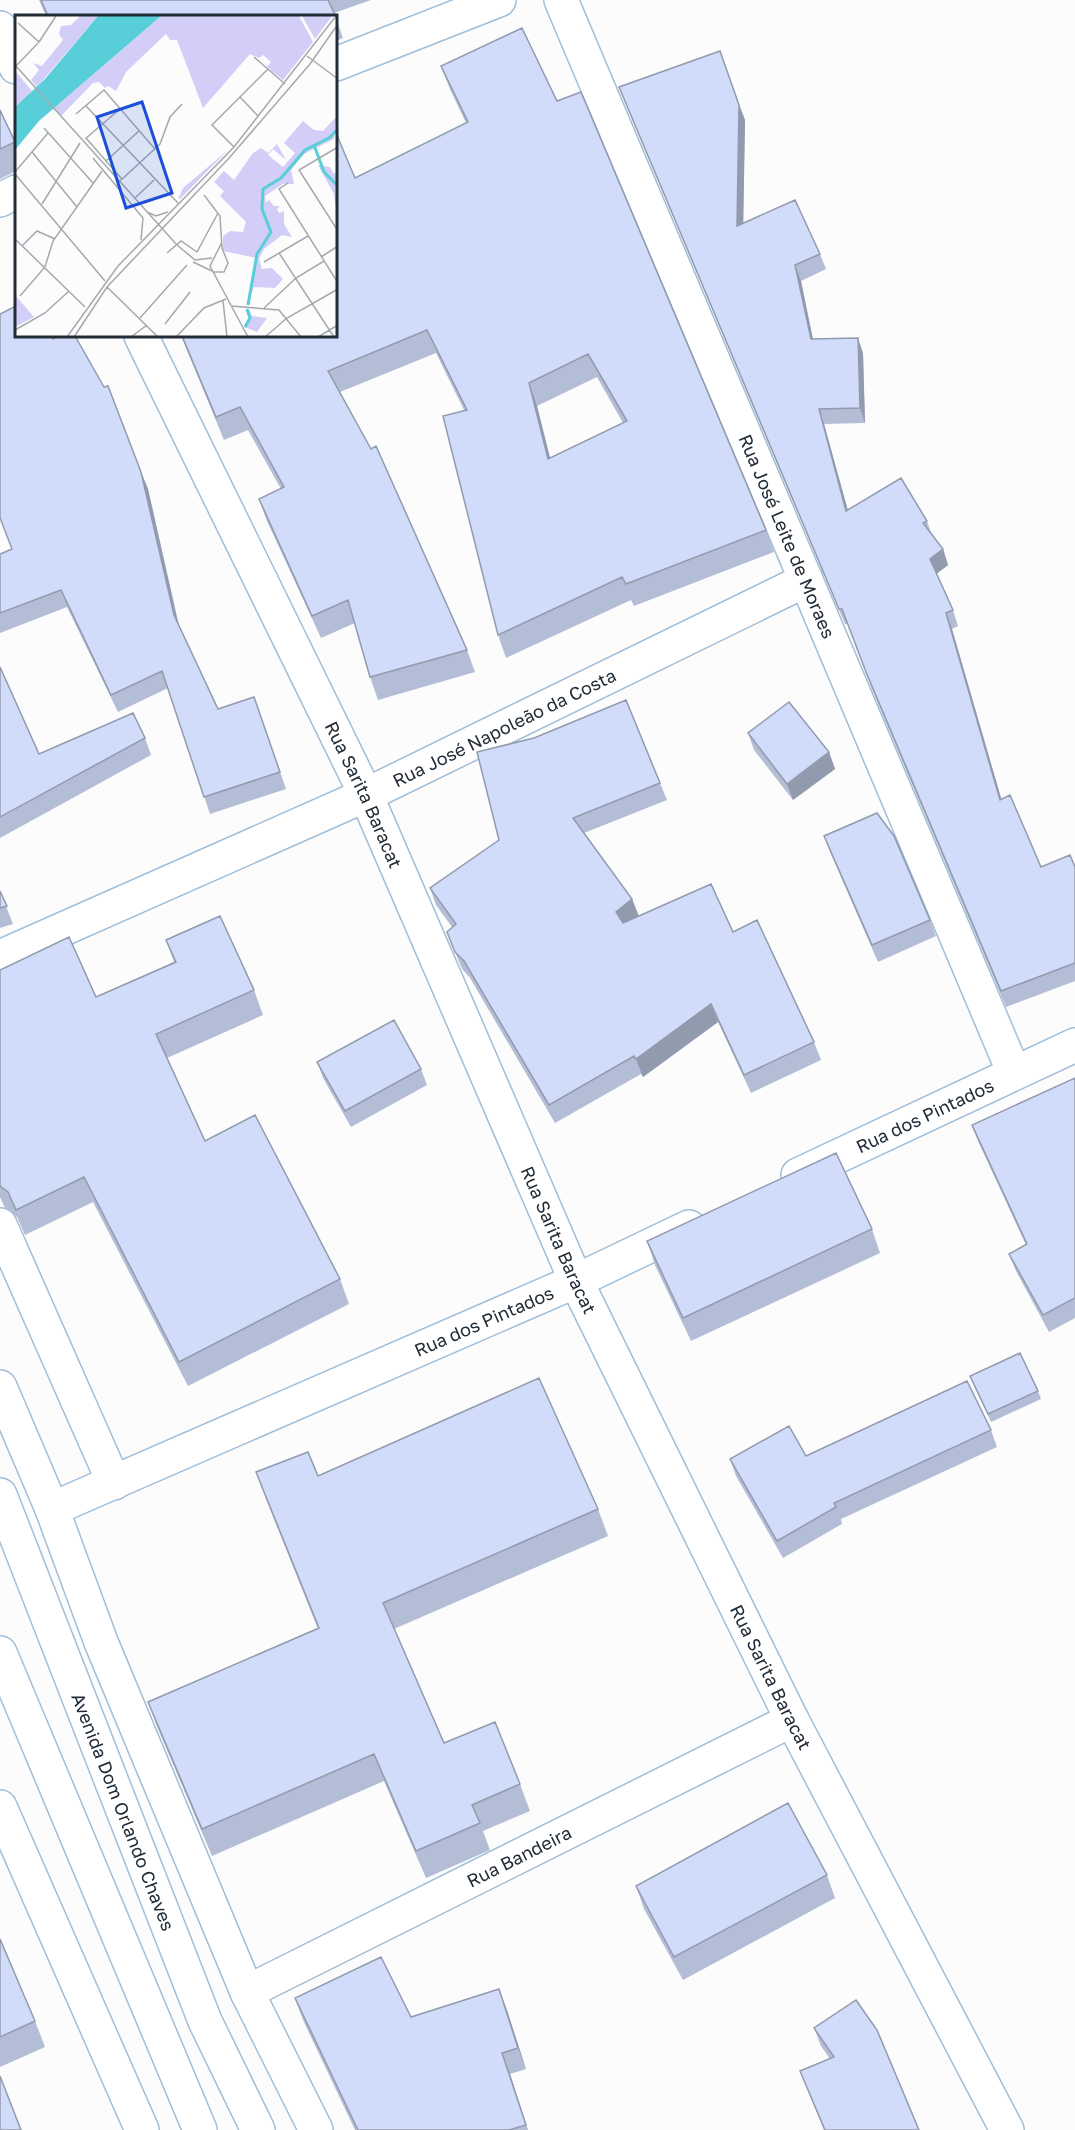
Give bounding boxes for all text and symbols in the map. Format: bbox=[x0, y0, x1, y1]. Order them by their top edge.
inset map bbox=[15, 15, 338, 338]
street label: Rua José Leite de Moraes bbox=[735, 431, 840, 642]
street label: Rua José Napoleão da Costa bbox=[389, 664, 619, 791]
street label: Rua Sarita Baracat bbox=[321, 718, 407, 871]
street label: Rua dos Pintados bbox=[852, 1074, 997, 1157]
street label: Rua Sarita Baracat bbox=[517, 1163, 601, 1317]
street label: Rua dos Pintados bbox=[411, 1281, 557, 1361]
street label: Rua Sarita Baracat bbox=[726, 1601, 816, 1753]
street label: Avenida Dom Orlando Chaves bbox=[67, 1690, 180, 1934]
street label: Rua Bandeira bbox=[463, 1821, 575, 1892]

